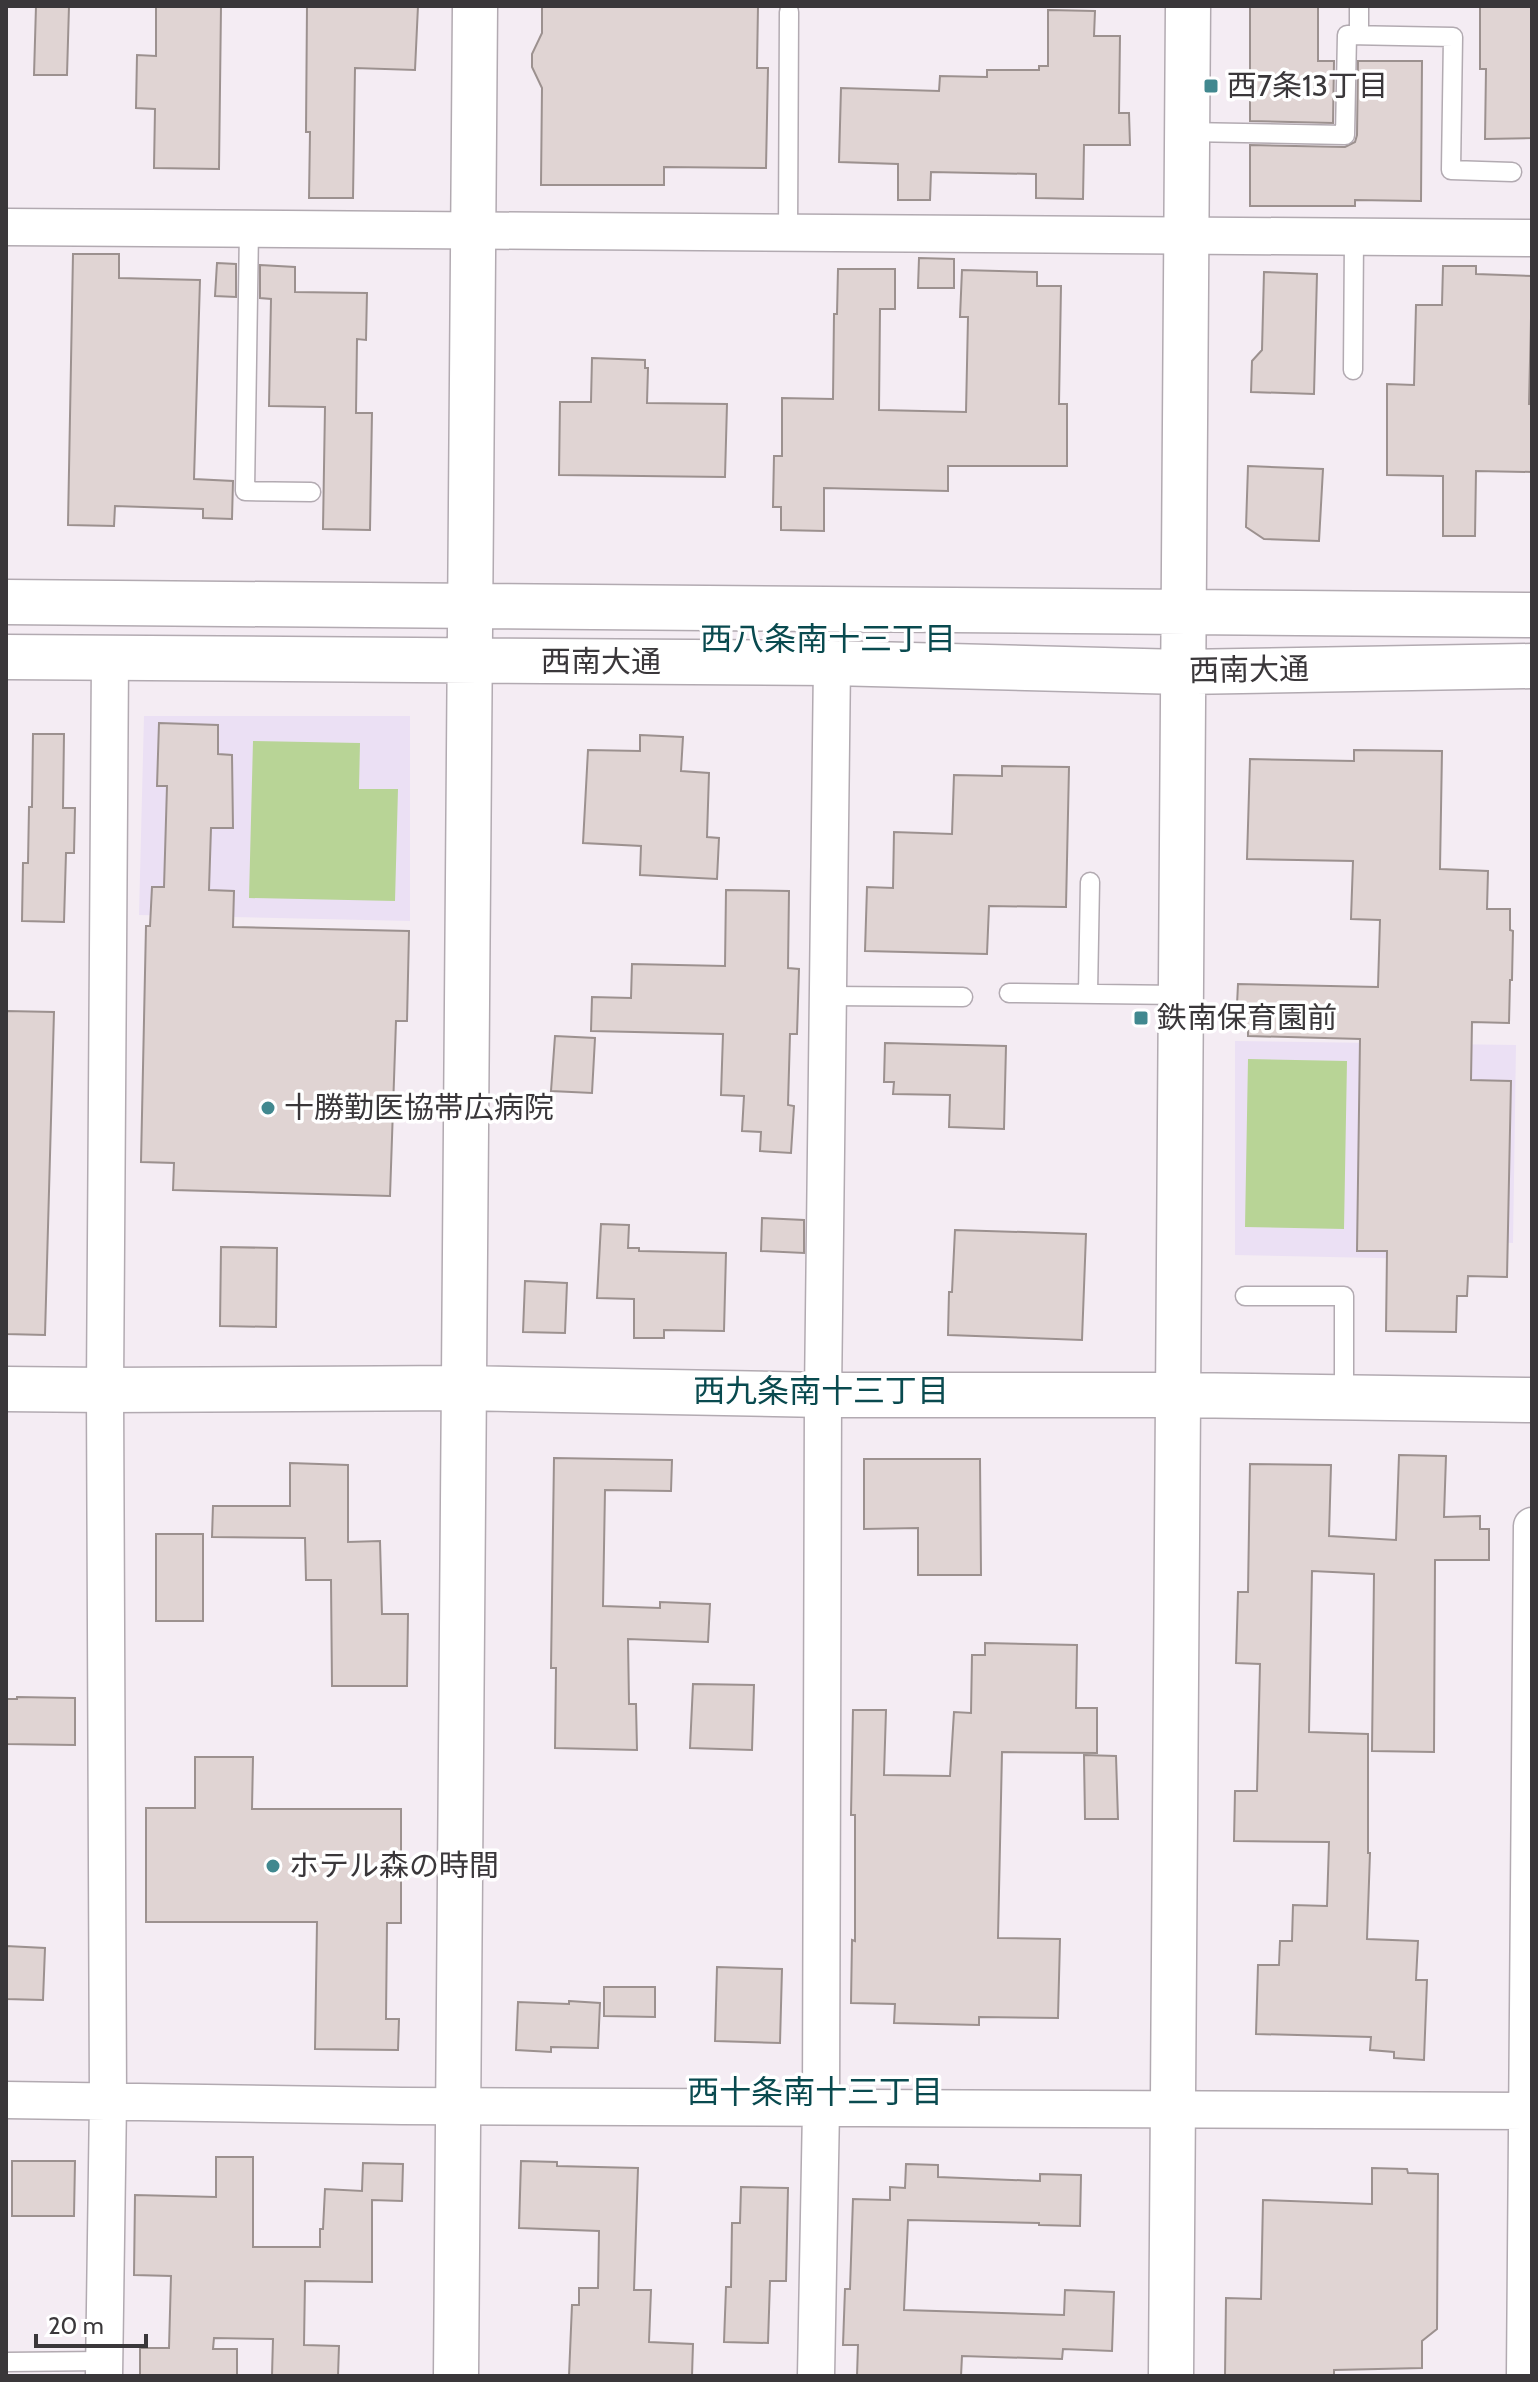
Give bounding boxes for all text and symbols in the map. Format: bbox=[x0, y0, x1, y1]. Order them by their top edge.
place label: 西7条13丁目 bbox=[1227, 67, 1388, 104]
marker: 西7条13丁目 bbox=[1202, 77, 1220, 95]
district label: 西八条南十三丁目 bbox=[700, 619, 956, 658]
street label: 西南大通 bbox=[541, 643, 661, 680]
street label: 西南大通 bbox=[1189, 650, 1309, 689]
place label: 鉄南保育園前 bbox=[1157, 999, 1337, 1036]
marker: 鉄南保育園前 bbox=[1132, 1009, 1150, 1027]
place label: 十勝勤医協帯広病院 bbox=[284, 1089, 554, 1126]
marker: 十勝勤医協帯広病院 bbox=[259, 1099, 277, 1117]
district label: 西九条南十三丁目 bbox=[693, 1371, 949, 1410]
place label: ホテル森の時間 bbox=[289, 1847, 499, 1884]
marker: ホテル森の時間 bbox=[264, 1857, 282, 1875]
district label: 西十条南十三丁目 bbox=[687, 2072, 943, 2111]
scale bar bbox=[36, 2298, 146, 2348]
text: 20 m bbox=[48, 2311, 104, 2340]

